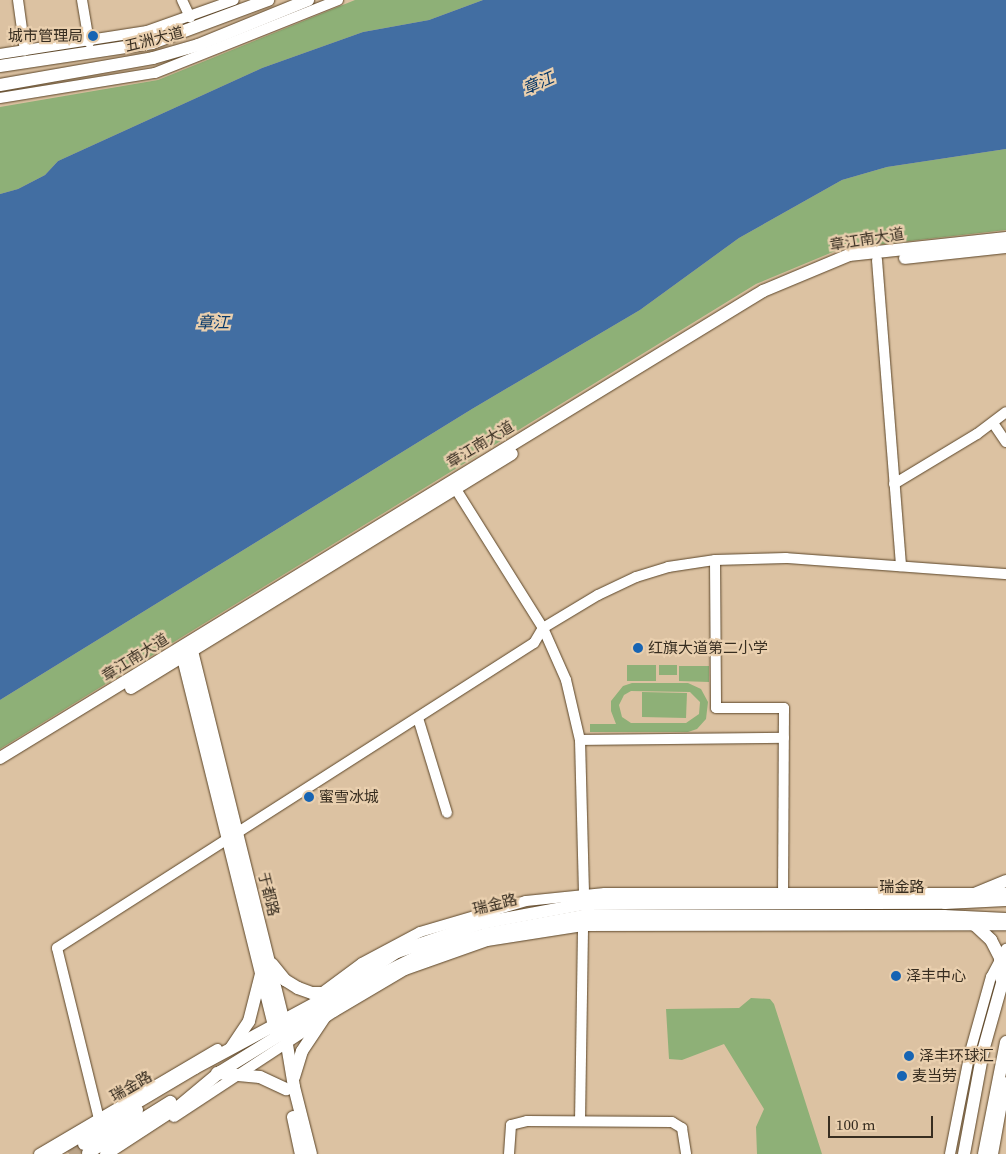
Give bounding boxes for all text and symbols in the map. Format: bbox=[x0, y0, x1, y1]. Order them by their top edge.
street label: 五洲大道 bbox=[123, 23, 185, 55]
place label: 城市管理局 bbox=[8, 27, 83, 45]
marker: 城市管理局 bbox=[87, 30, 99, 42]
water label: 章江 bbox=[519, 68, 557, 98]
street label: 章江南大道 bbox=[829, 224, 905, 254]
water label: 章江 bbox=[197, 312, 229, 332]
street label: 章江南大道 bbox=[443, 417, 517, 471]
street label: 章江南大道 bbox=[98, 629, 172, 685]
place label: 红旗大道第二小学 bbox=[648, 639, 768, 657]
marker: 红旗大道第二小学 bbox=[632, 642, 644, 654]
place label: 蜜雪冰城 bbox=[319, 788, 379, 806]
marker: 蜜雪冰城 bbox=[303, 791, 315, 803]
street label: 于都路 bbox=[255, 870, 283, 918]
street label: 瑞金路 bbox=[880, 878, 924, 896]
street label: 瑞金路 bbox=[471, 890, 519, 918]
place label: 泽丰中心 bbox=[906, 967, 966, 985]
marker: 泽丰中心 bbox=[890, 970, 902, 982]
place label: 泽丰环球汇 bbox=[919, 1047, 994, 1065]
marker: 泽丰环球汇 bbox=[903, 1050, 915, 1062]
street label: 瑞金路 bbox=[107, 1067, 155, 1105]
place label: 麦当劳 bbox=[912, 1067, 957, 1085]
marker: 麦当劳 bbox=[896, 1070, 908, 1082]
scale bar bbox=[831, 1106, 936, 1138]
text: 100 m bbox=[836, 1114, 876, 1135]

